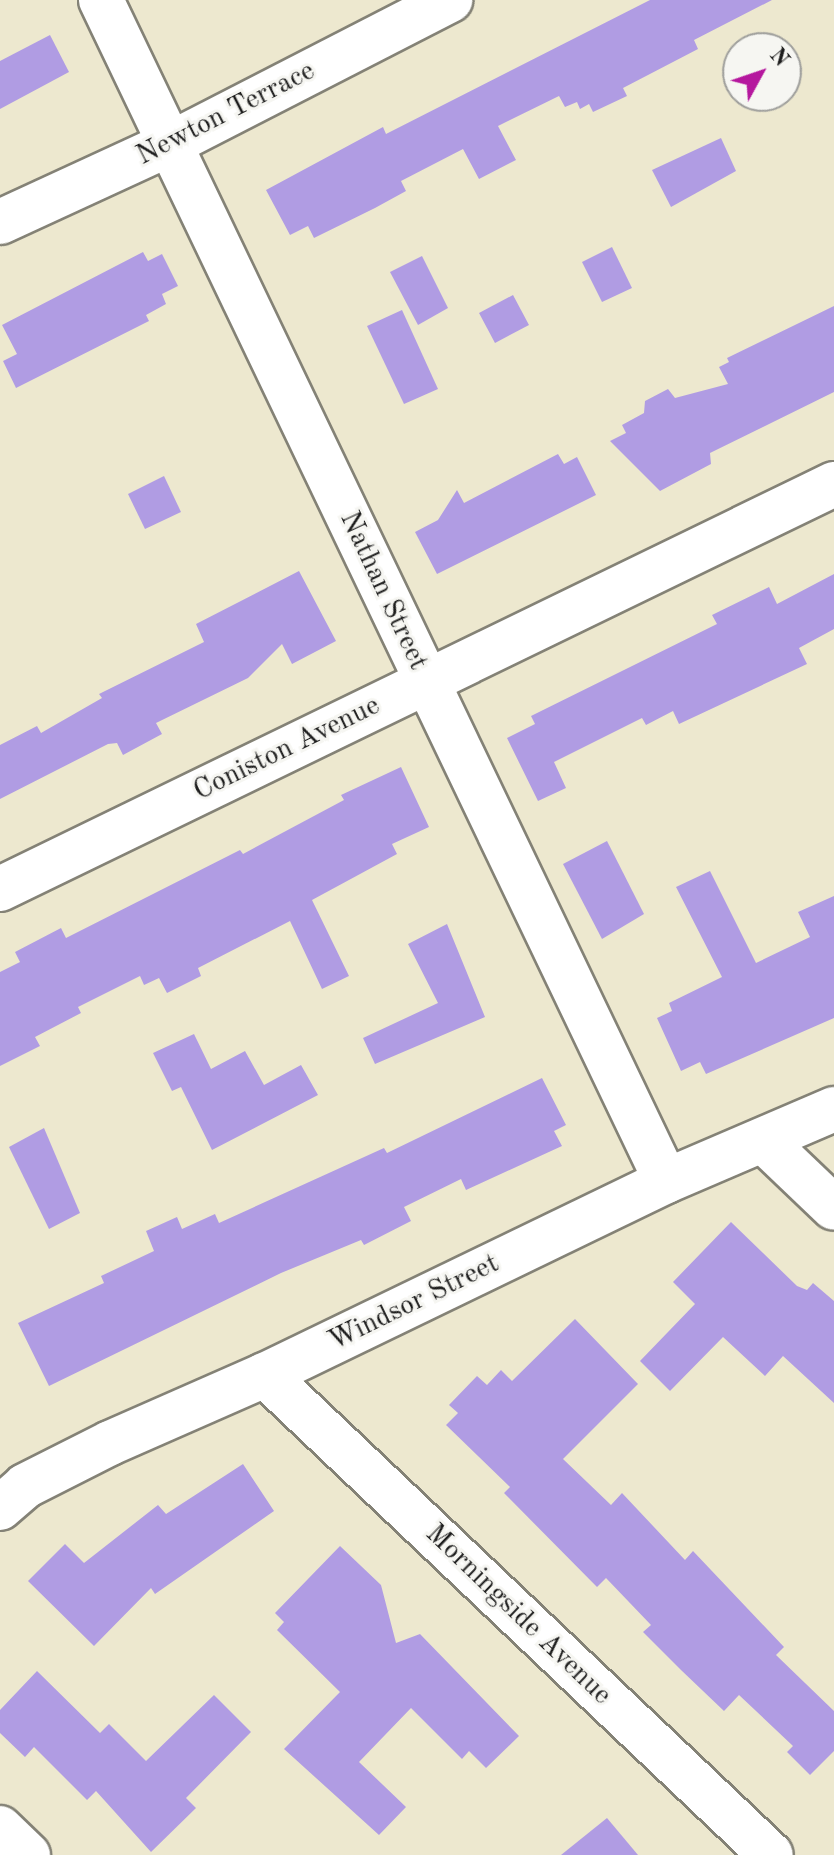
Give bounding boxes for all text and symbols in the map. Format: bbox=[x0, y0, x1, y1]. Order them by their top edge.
north arrow bbox=[722, 32, 802, 112]
text: N bbox=[765, 44, 793, 71]
street label: Newton Terrace bbox=[131, 55, 321, 173]
street label: Nathan Street bbox=[332, 506, 434, 676]
street label: Coniston Avenue bbox=[188, 689, 386, 809]
street label: Windsor Street bbox=[323, 1247, 505, 1359]
street label: Morningside Avenue bbox=[418, 1518, 618, 1712]

